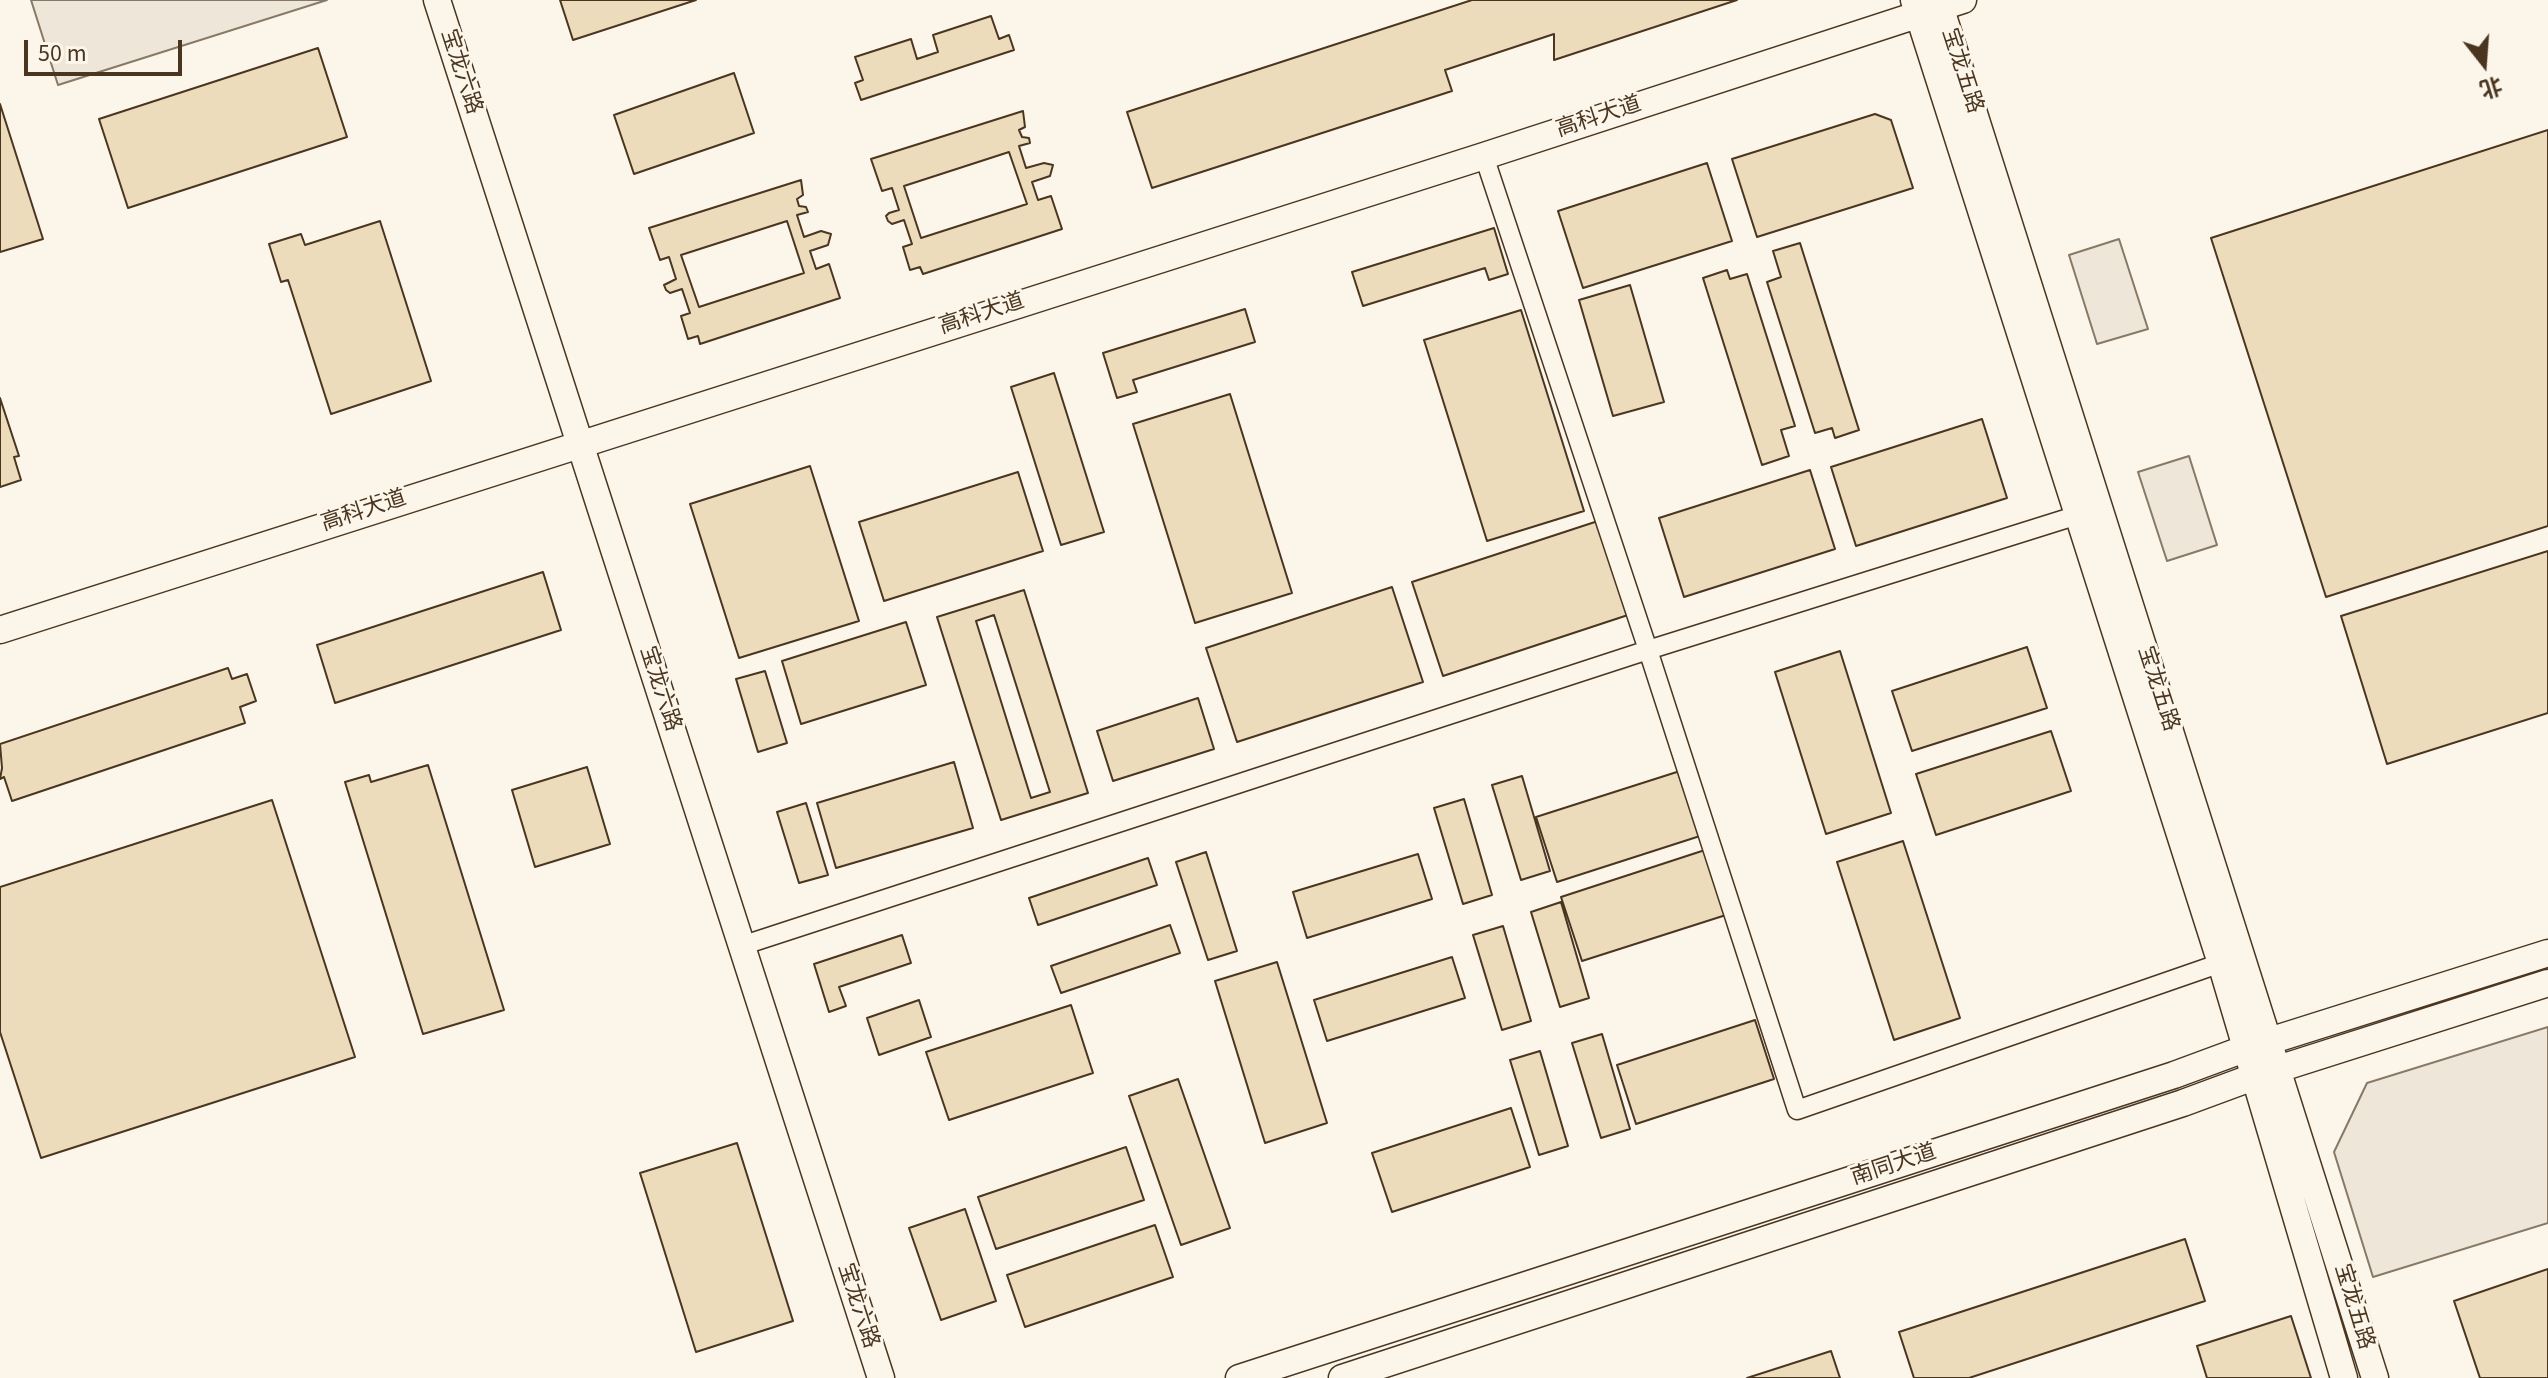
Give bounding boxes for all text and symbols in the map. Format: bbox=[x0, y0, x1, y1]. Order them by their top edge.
scale bar bbox=[28, 24, 186, 74]
north arrow bbox=[2444, 24, 2524, 104]
street label: 宝龙五路 bbox=[1935, 25, 1987, 117]
street label: 宝龙六路 bbox=[434, 26, 486, 118]
text: 50 m bbox=[38, 36, 87, 71]
text: 北 bbox=[2476, 68, 2506, 105]
street label: 高科大道 bbox=[1553, 92, 1645, 144]
street label: 高科大道 bbox=[936, 289, 1028, 341]
street label: 高科大道 bbox=[318, 486, 410, 538]
street label: 宝龙六路 bbox=[633, 643, 685, 735]
street label: 宝龙五路 bbox=[2131, 643, 2183, 735]
street label: 南同大道 bbox=[1848, 1140, 1940, 1192]
street label: 宝龙六路 bbox=[831, 1260, 883, 1352]
street label: 宝龙五路 bbox=[2328, 1261, 2378, 1353]

